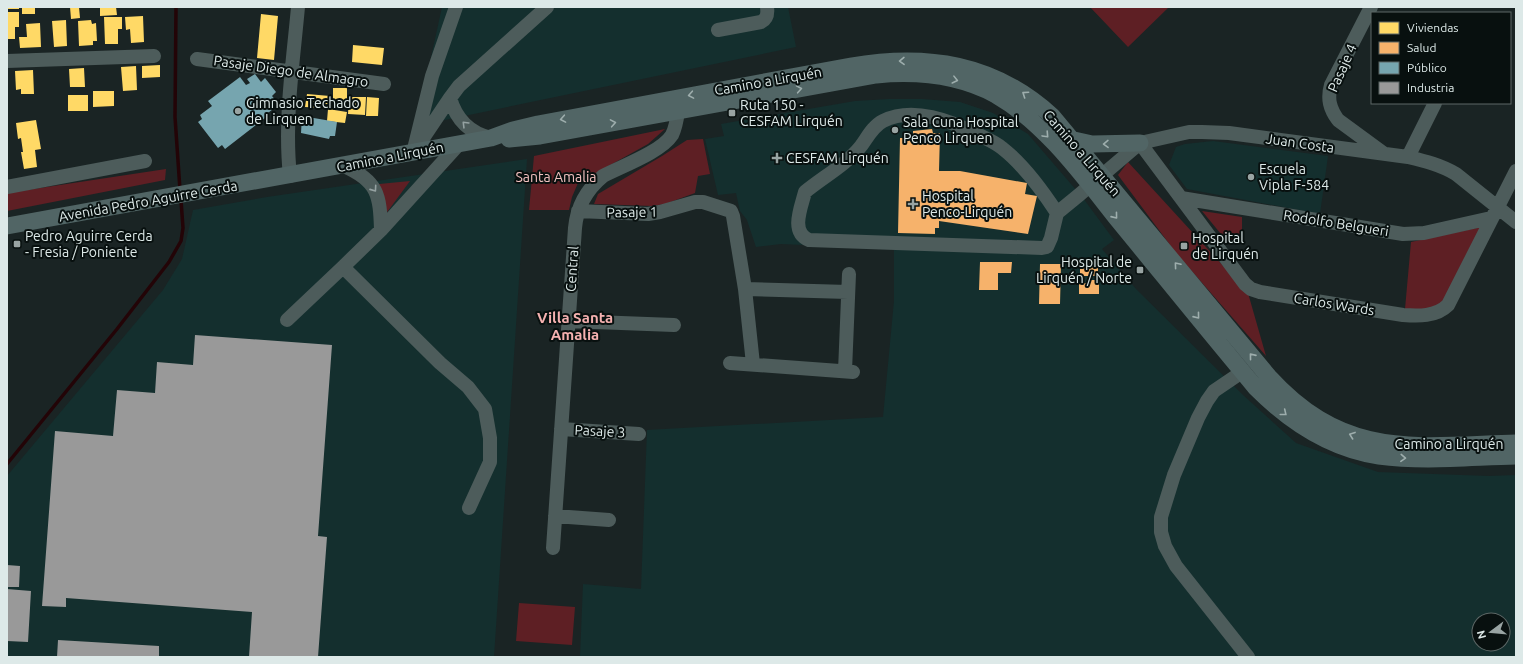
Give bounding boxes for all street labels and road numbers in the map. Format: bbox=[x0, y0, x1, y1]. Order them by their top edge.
street label: Pasaje 4 bbox=[1324, 41, 1360, 95]
street label: Pasaje Diego de Almagro bbox=[213, 52, 369, 90]
street label: Camino a Lirquén bbox=[713, 64, 823, 98]
street label: Camino a Lirquén bbox=[1040, 107, 1124, 199]
street label: Juan Costa bbox=[1265, 130, 1335, 156]
street label: Camino a Lirquén bbox=[335, 139, 445, 175]
street label: Avenida Pedro Aguirre Cerda bbox=[57, 177, 239, 225]
street label: Pasaje 1 bbox=[606, 204, 658, 220]
street label: Rodolfo Belgueri bbox=[1282, 207, 1390, 239]
street label: Central bbox=[562, 245, 582, 292]
street label: Carlos Wards bbox=[1292, 290, 1376, 318]
street label: Pasaje 3 bbox=[574, 422, 626, 440]
street label: Camino a Lirquén bbox=[1395, 436, 1503, 452]

